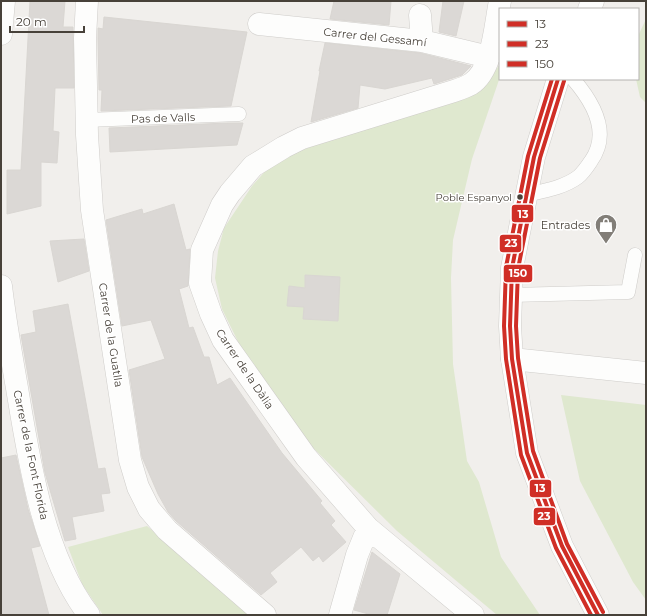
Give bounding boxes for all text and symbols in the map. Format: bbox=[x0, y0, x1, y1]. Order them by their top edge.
scale bar bbox=[10, 8, 84, 34]
legend bbox=[499, 8, 639, 80]
text: 20 m bbox=[16, 14, 47, 29]
text: 13 bbox=[535, 16, 546, 31]
street label: Carrer del Gessamí bbox=[323, 25, 428, 49]
text: 23 bbox=[535, 36, 549, 51]
text: 150 bbox=[535, 56, 554, 71]
street label: Pas de Valls bbox=[131, 110, 196, 126]
place label: Poble Espanyol bbox=[436, 191, 512, 204]
marker: Poble Espanyol bbox=[515, 192, 525, 202]
line badge: 13 bbox=[511, 204, 534, 223]
text: 13 bbox=[518, 207, 529, 221]
shop icon: Entrades bbox=[593, 212, 619, 245]
place label: Entrades bbox=[541, 218, 591, 232]
line badge: 23 bbox=[499, 234, 522, 253]
text: 23 bbox=[504, 236, 518, 250]
line badge: 150 bbox=[503, 264, 533, 283]
text: 150 bbox=[509, 266, 528, 280]
street label: Carrer de la Guatlla bbox=[96, 282, 126, 388]
street label: Carrer de la Dàlia bbox=[213, 326, 277, 412]
street label: Carrer de la Font Florida bbox=[10, 389, 52, 521]
line badge: 13 bbox=[529, 479, 552, 498]
text: 13 bbox=[535, 481, 546, 495]
line badge: 23 bbox=[533, 507, 556, 526]
text: 23 bbox=[537, 509, 551, 523]

